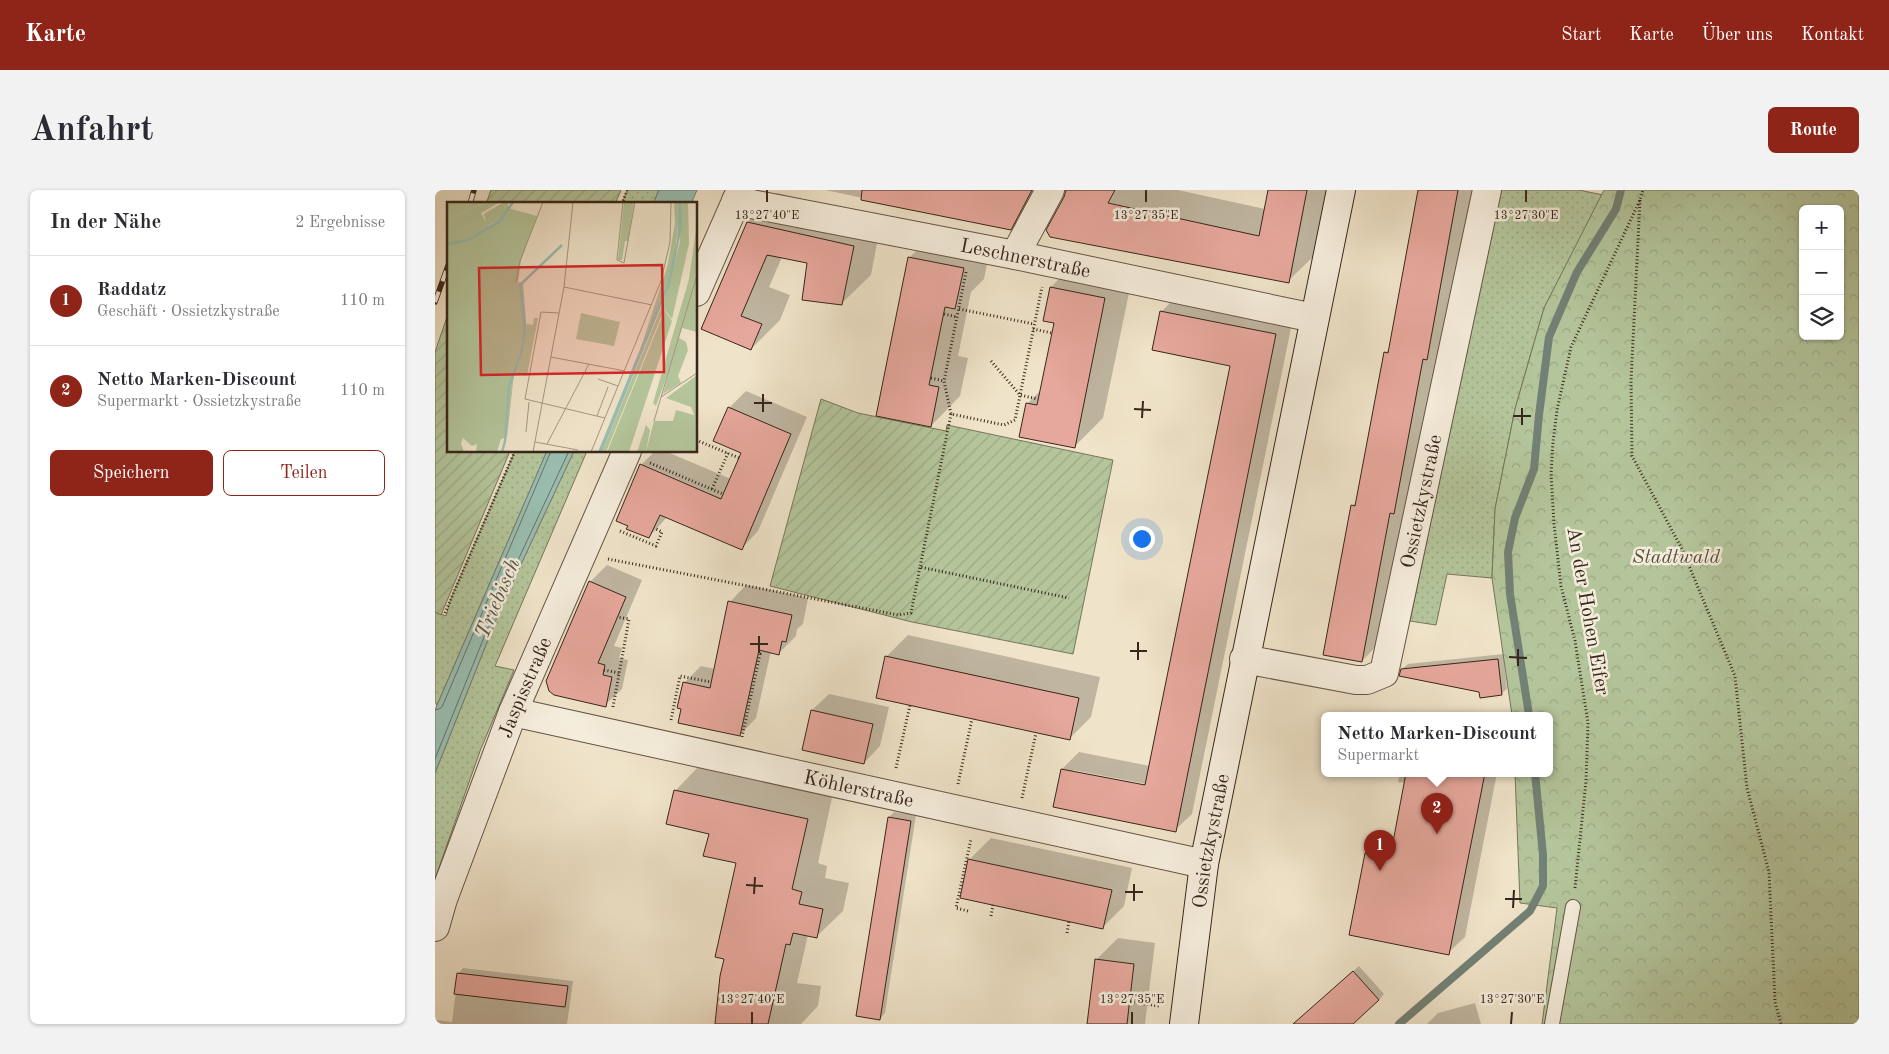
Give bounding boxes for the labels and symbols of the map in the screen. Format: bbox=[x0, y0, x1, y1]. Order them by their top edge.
inset map bbox=[447, 202, 697, 452]
text: 13°27'35"E bbox=[1114, 209, 1178, 222]
text: 13°27'40"E bbox=[735, 210, 799, 222]
text: 13°27'30"E bbox=[1494, 210, 1558, 222]
street label: Leschnerstraße bbox=[958, 237, 1092, 283]
street label: Ossietzkystraße bbox=[1399, 433, 1447, 570]
your location bbox=[1129, 526, 1155, 552]
street label: An der Hohen Eifer bbox=[1562, 526, 1612, 697]
park label: Stadtwald bbox=[1632, 548, 1720, 568]
water label: Triebisch bbox=[472, 555, 525, 642]
street label: Jaspisstraße bbox=[496, 635, 556, 741]
street label: Köhlerstraße bbox=[801, 768, 915, 812]
street label: Ossietzkystraße bbox=[1191, 772, 1234, 910]
pin: 2 bbox=[1421, 793, 1453, 834]
pin: 1 bbox=[1364, 830, 1396, 871]
text: 13°27'35"E bbox=[1100, 993, 1164, 1006]
text: 13°27'40"E bbox=[720, 994, 784, 1006]
text: 13°27'30"E bbox=[1480, 994, 1544, 1006]

